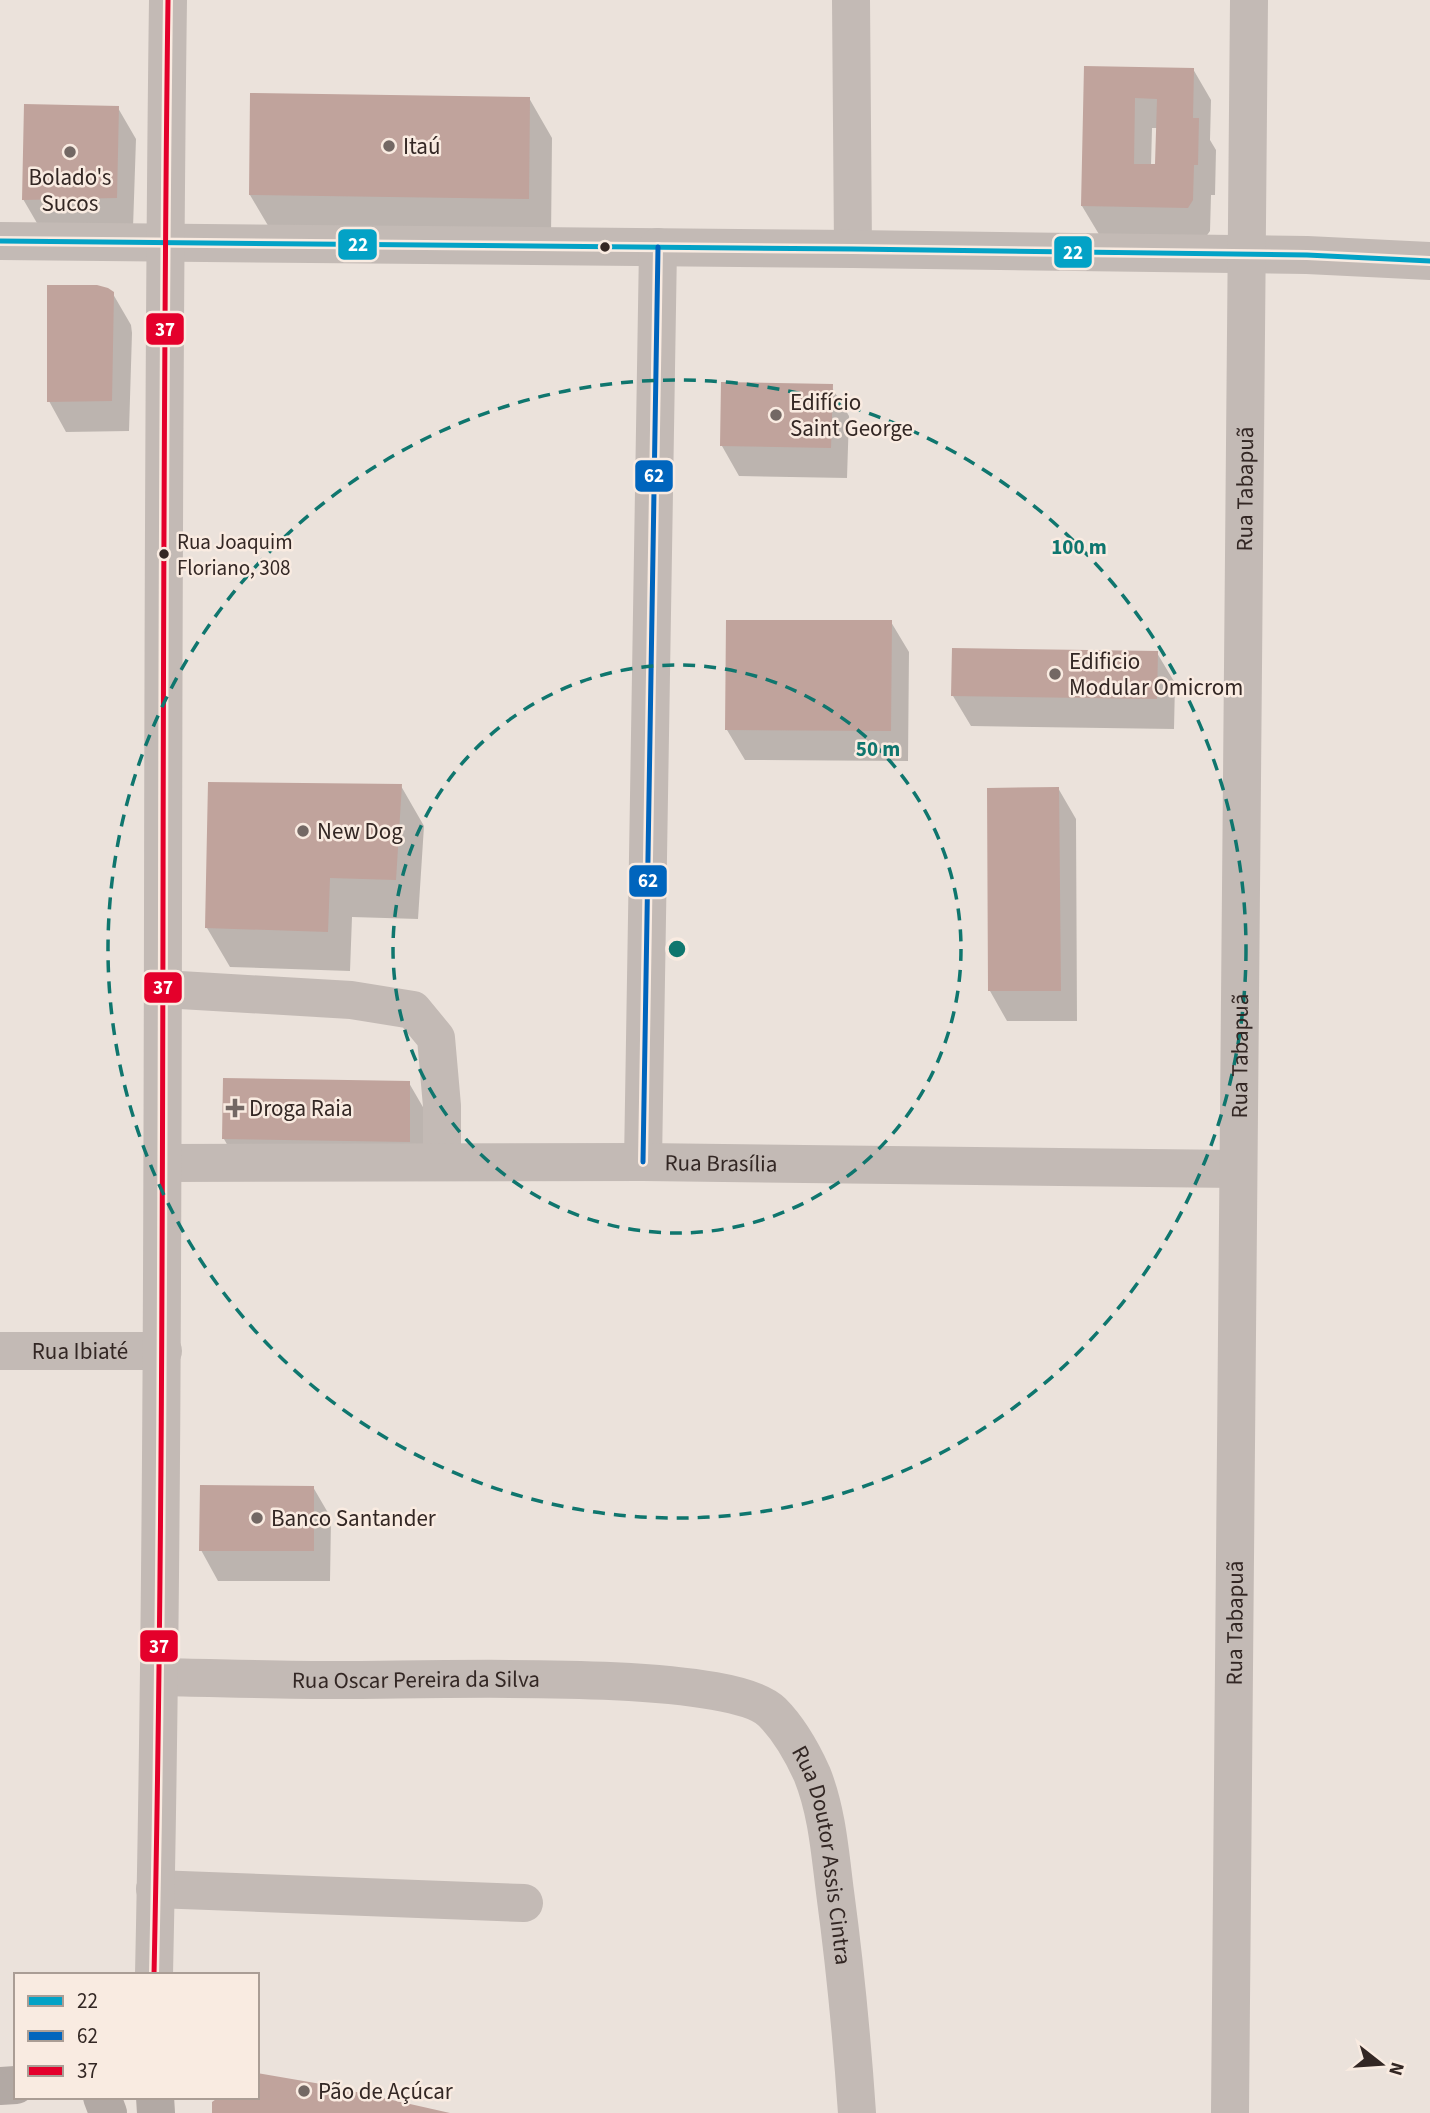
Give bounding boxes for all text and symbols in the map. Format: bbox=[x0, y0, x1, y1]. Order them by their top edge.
place label: Itaú bbox=[403, 130, 440, 163]
marker: Itaú bbox=[381, 138, 397, 154]
marker: Bolado's Sucos bbox=[62, 144, 78, 160]
place label: Bolado's Sucos bbox=[29, 161, 111, 220]
line badge: 22 bbox=[337, 228, 378, 261]
text: 22 bbox=[348, 232, 368, 259]
line badge: 22 bbox=[1053, 235, 1093, 269]
unlabelled marker bbox=[598, 240, 612, 254]
text: 22 bbox=[1063, 240, 1083, 267]
line badge: 37 bbox=[145, 312, 185, 346]
text: 37 bbox=[155, 317, 175, 344]
place label: Edifício Saint George bbox=[790, 386, 913, 445]
marker: Edifício Saint George bbox=[768, 407, 784, 423]
street label: Rua Tabapuã bbox=[1228, 426, 1262, 552]
line badge: 62 bbox=[634, 459, 674, 493]
text: 62 bbox=[644, 463, 664, 490]
place label: Rua Joaquim Floriano, 308 bbox=[177, 527, 293, 583]
text: 100 m bbox=[1051, 532, 1107, 562]
marker: Rua Joaquim Floriano, 308 bbox=[157, 547, 171, 561]
place label: Edificio Modular Omicrom bbox=[1069, 645, 1243, 704]
marker: Edificio Modular Omicrom bbox=[1047, 666, 1063, 682]
text: 50 m bbox=[856, 734, 900, 764]
place label: New Dog bbox=[317, 815, 403, 848]
marker: New Dog bbox=[295, 823, 311, 839]
line badge: 62 bbox=[628, 864, 668, 898]
text: 62 bbox=[638, 868, 658, 895]
centre of rings bbox=[665, 937, 689, 961]
line badge: 37 bbox=[143, 971, 183, 1004]
text: 37 bbox=[153, 975, 173, 1002]
street label: Rua Tabapuã bbox=[1222, 993, 1257, 1119]
place label: Droga Raia bbox=[249, 1092, 353, 1125]
marker: Droga Raia bbox=[227, 1100, 243, 1116]
street label: Rua Brasília bbox=[664, 1146, 778, 1180]
street label: Rua Ibiaté bbox=[32, 1335, 128, 1368]
place label: Banco Santander bbox=[271, 1502, 437, 1535]
marker: Banco Santander bbox=[249, 1510, 265, 1526]
street label: Rua Tabapuã bbox=[1217, 1560, 1251, 1686]
line badge: 37 bbox=[139, 1629, 179, 1663]
text: 37 bbox=[149, 1634, 169, 1661]
street label: Rua Oscar Pereira da Silva bbox=[292, 1662, 540, 1697]
street label: Rua Doutor Assis Cintra bbox=[784, 1739, 860, 1967]
legend bbox=[14, 1973, 259, 2099]
text: 22 bbox=[77, 1986, 98, 2016]
text: 62 bbox=[77, 2021, 98, 2051]
north arrow bbox=[1346, 2029, 1416, 2099]
text: 37 bbox=[77, 2056, 98, 2086]
text: N bbox=[1381, 2059, 1411, 2079]
place label: Pão de Açúcar bbox=[318, 2075, 454, 2108]
marker: Pão de Açúcar bbox=[296, 2083, 312, 2099]

